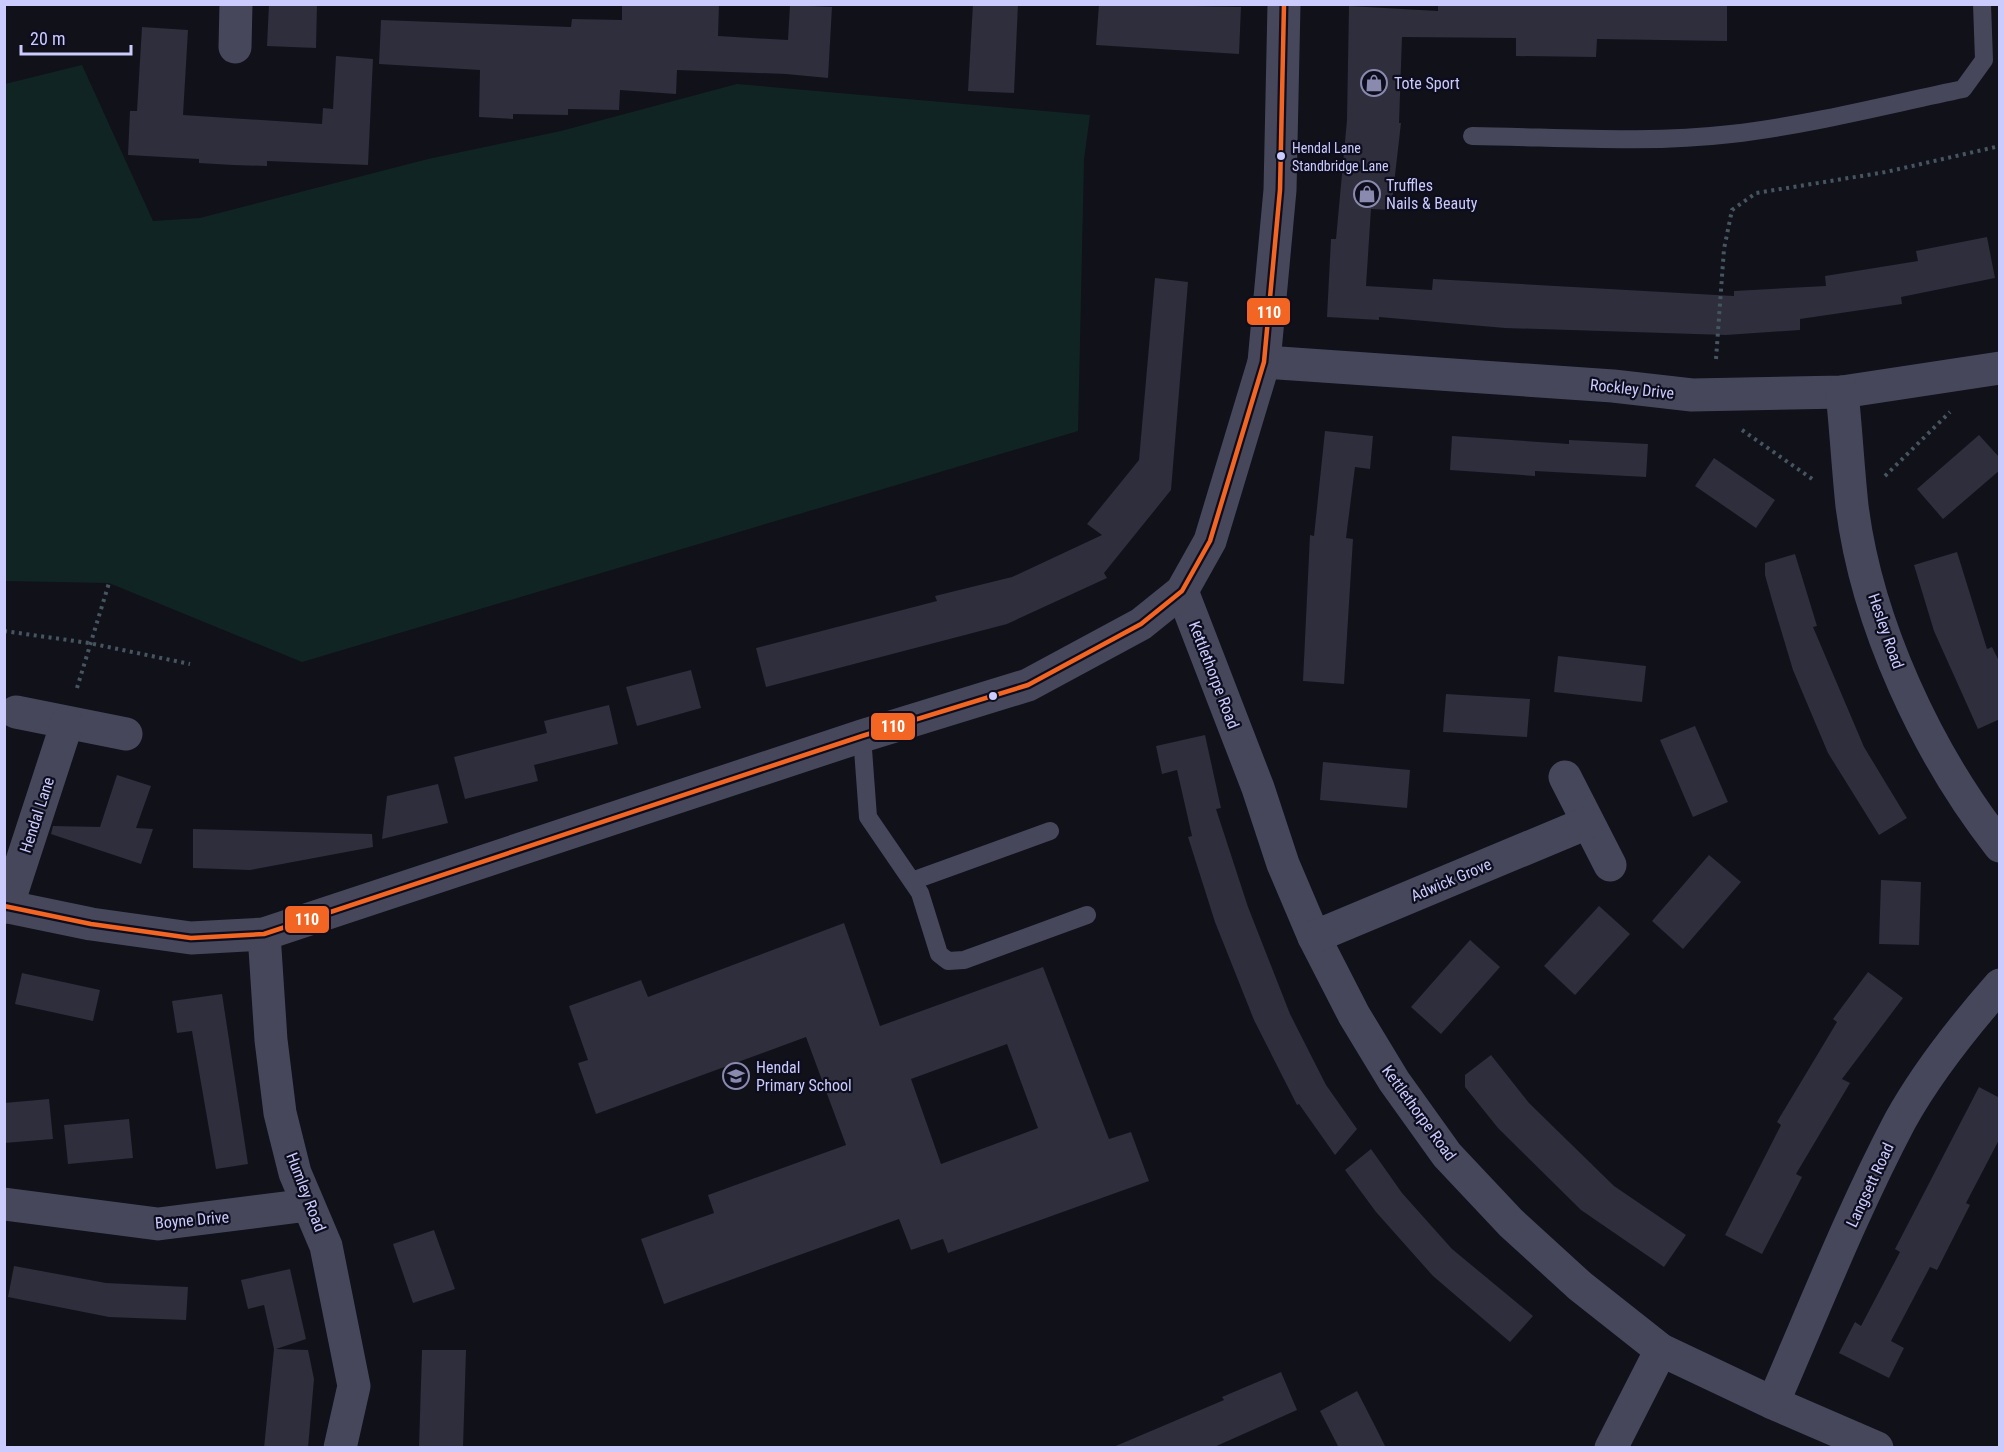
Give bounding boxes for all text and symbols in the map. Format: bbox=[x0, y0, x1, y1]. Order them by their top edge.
scale bar bbox=[21, 18, 130, 56]
text: 20 m bbox=[30, 28, 65, 49]
shop icon: Tote Sport bbox=[1359, 68, 1389, 98]
place label: Tote Sport bbox=[1394, 74, 1460, 93]
place label: Hendal Lane Standbridge Lane bbox=[1292, 140, 1389, 174]
marker: Hendal Lane Standbridge Lane bbox=[1275, 150, 1287, 162]
place label: Truffles Nails & Beauty bbox=[1386, 176, 1478, 213]
shop icon: Truffles Nails & Beauty bbox=[1352, 179, 1382, 209]
line badge: 110 bbox=[1246, 297, 1291, 326]
text: 110 bbox=[1257, 303, 1281, 322]
street label: Rockley Drive bbox=[1589, 375, 1675, 403]
street label: Hesley Road bbox=[1864, 591, 1908, 671]
street label: Kettlethorpe Road bbox=[1185, 619, 1243, 731]
unlabelled marker bbox=[987, 690, 999, 702]
line badge: 110 bbox=[870, 712, 916, 741]
text: 110 bbox=[881, 717, 905, 736]
street label: Hendal Lane bbox=[16, 775, 58, 855]
street label: Adwick Grove bbox=[1408, 854, 1494, 906]
line badge: 110 bbox=[284, 905, 330, 934]
text: 110 bbox=[295, 910, 319, 929]
place label: Hendal Primary School bbox=[756, 1058, 852, 1095]
school or university icon: Hendal Primary School bbox=[721, 1061, 751, 1091]
street label: Kettlethorpe Road bbox=[1378, 1062, 1460, 1164]
street label: Langsett Road bbox=[1842, 1140, 1898, 1230]
street label: Humley Road bbox=[282, 1150, 330, 1234]
street label: Boyne Drive bbox=[154, 1207, 230, 1233]

